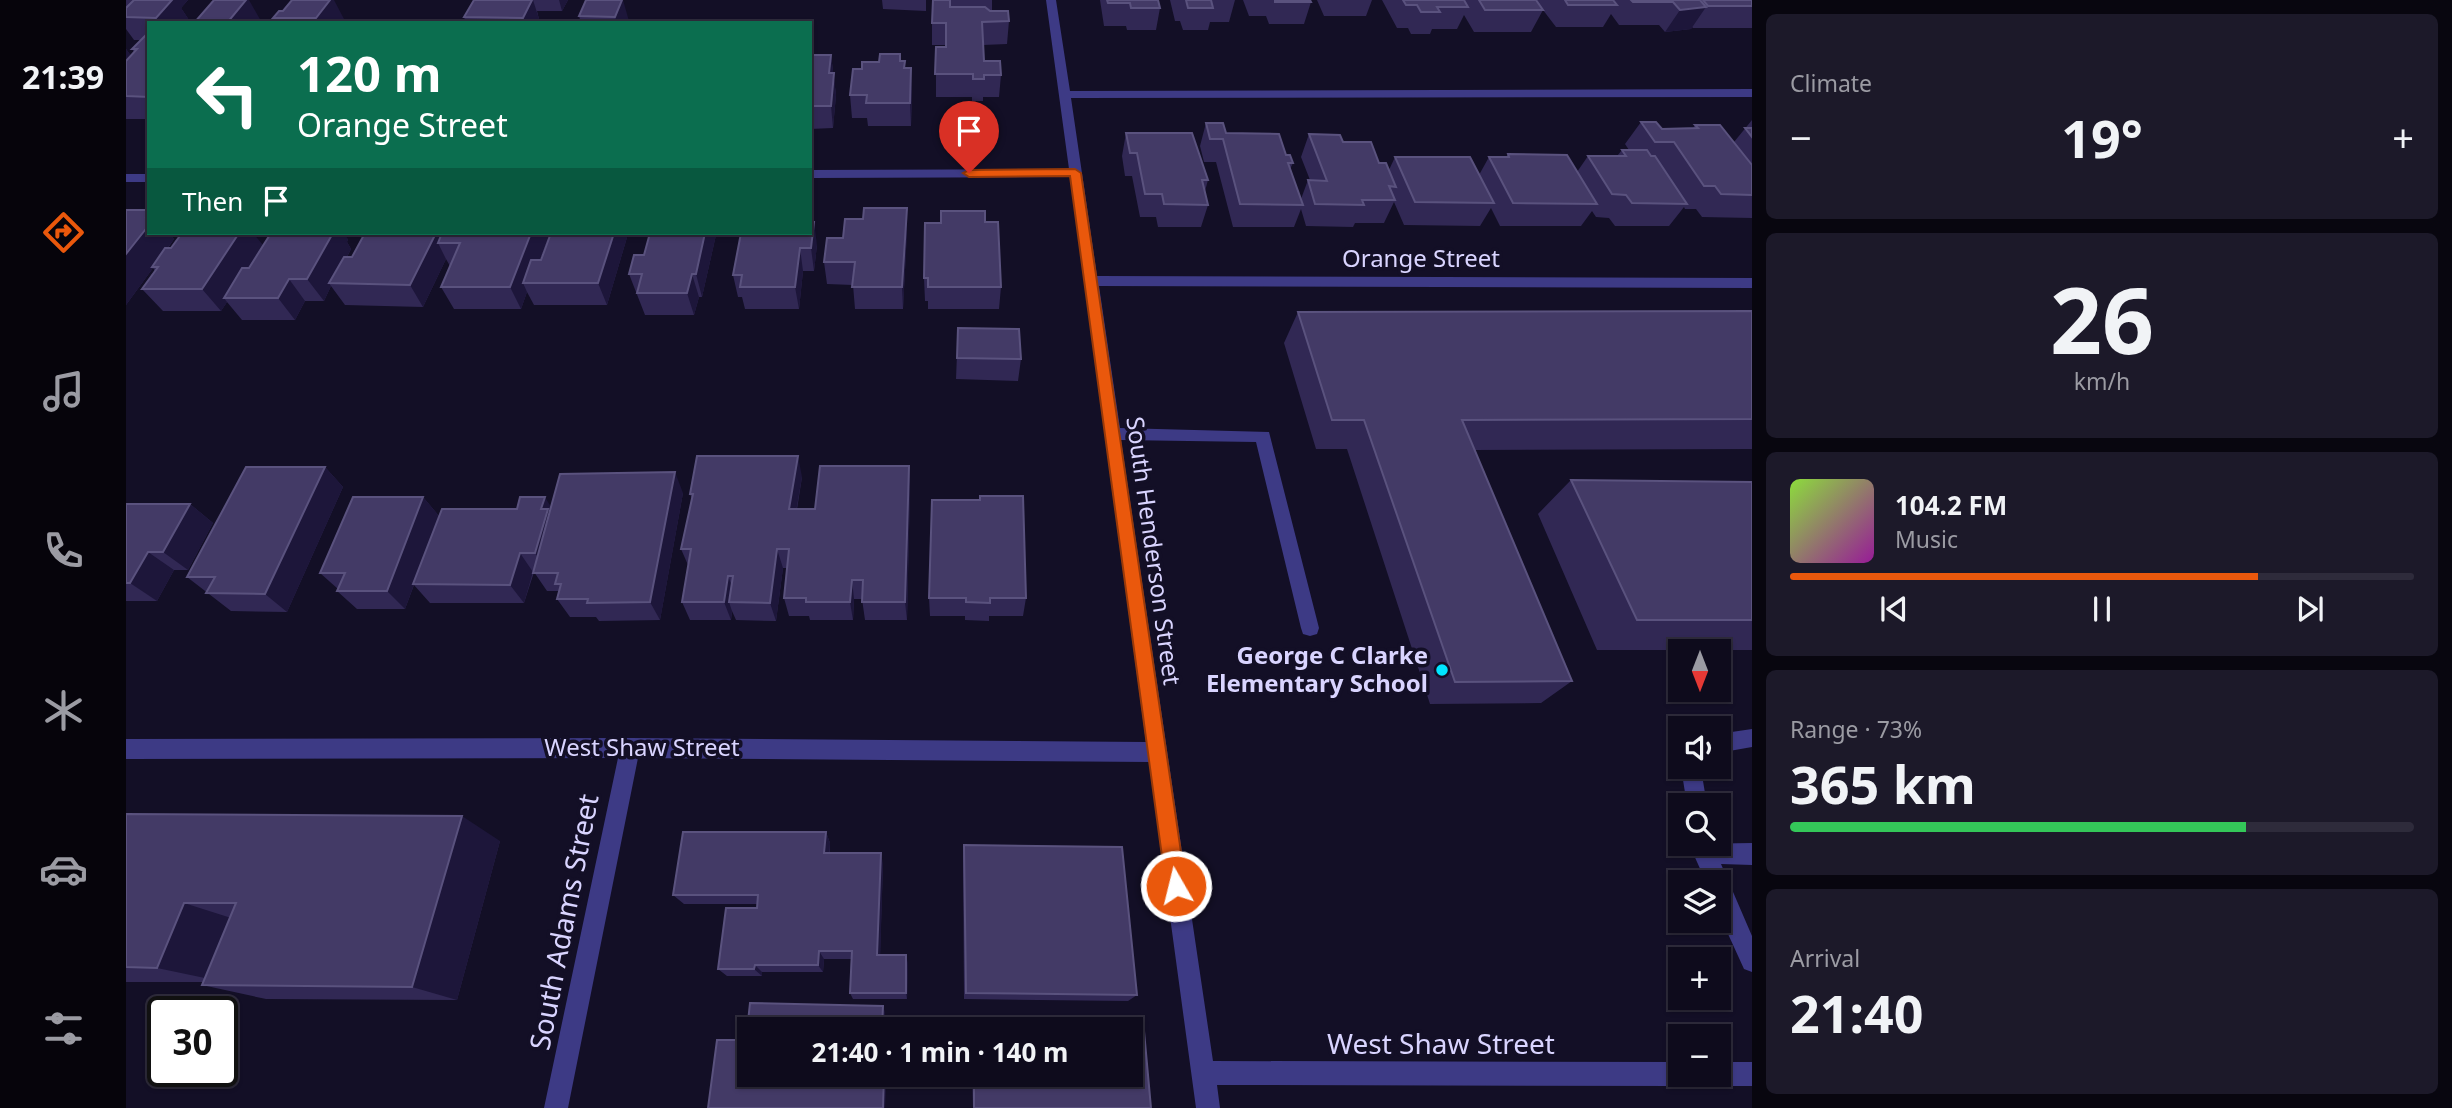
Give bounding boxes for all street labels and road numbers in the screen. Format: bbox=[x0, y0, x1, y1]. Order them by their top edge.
street label: Orange Street bbox=[1342, 241, 1500, 274]
street label: South Henderson Street bbox=[1119, 414, 1190, 687]
street label: West Shaw Street bbox=[544, 730, 740, 763]
street label: South Adams Street bbox=[520, 790, 606, 1053]
street label: West Shaw Street bbox=[1327, 1024, 1555, 1062]

